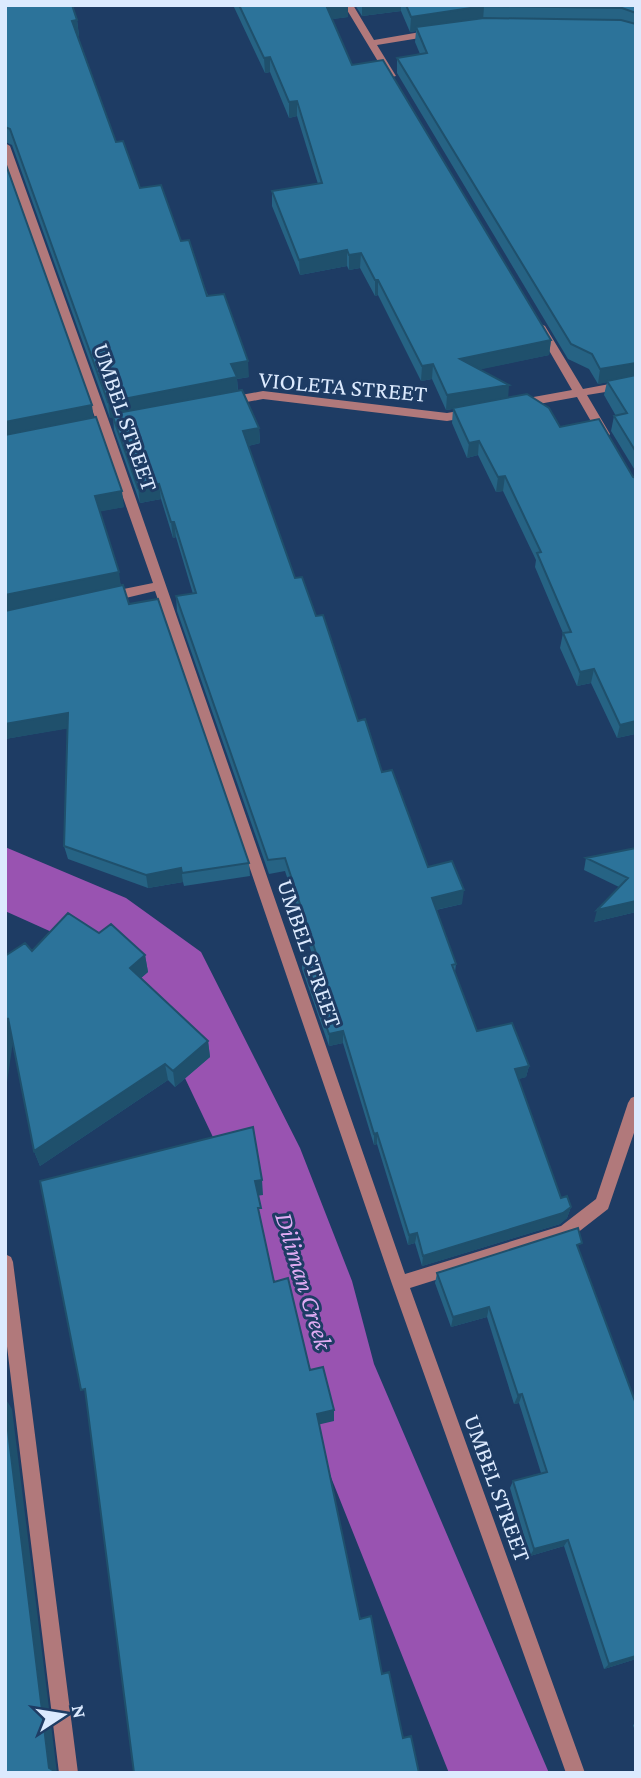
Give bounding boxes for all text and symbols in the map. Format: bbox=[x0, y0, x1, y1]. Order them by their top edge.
street label: UMBEL STREET bbox=[88, 339, 164, 495]
street label: VIOLETA STREET bbox=[258, 365, 428, 407]
street label: UMBEL STREET bbox=[272, 875, 348, 1031]
water label: Diliman Creek bbox=[269, 1209, 339, 1355]
street label: UMBEL STREET bbox=[459, 1411, 537, 1565]
north arrow bbox=[28, 1680, 98, 1750]
text: N bbox=[68, 1703, 91, 1720]

